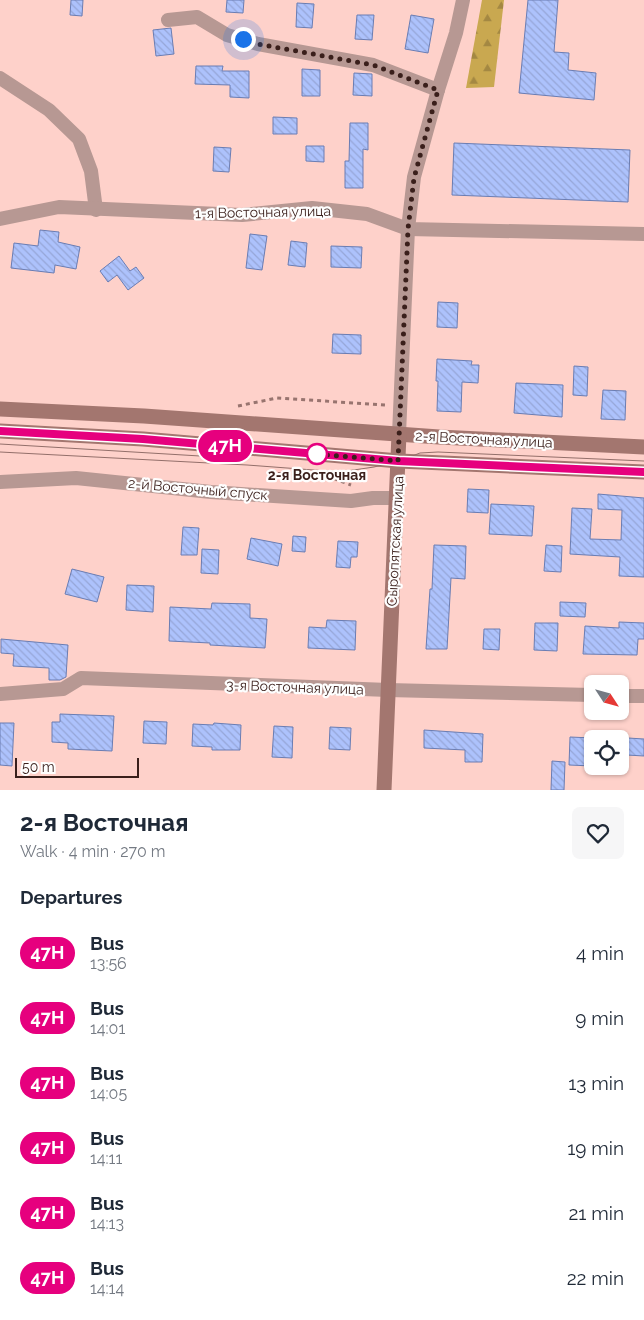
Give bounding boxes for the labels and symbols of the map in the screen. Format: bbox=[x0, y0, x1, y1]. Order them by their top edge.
your location bbox=[231, 27, 256, 52]
street label: 1-я Восточная улица bbox=[195, 203, 331, 221]
street label: 2-я Восточная улица bbox=[415, 427, 553, 451]
line badge: 47Н bbox=[196, 430, 254, 462]
marker: 2-я Восточная bbox=[306, 443, 328, 465]
place label: 2-я Восточная bbox=[268, 467, 366, 483]
street label: 2-й Восточный спуск bbox=[127, 475, 269, 503]
street label: Сыропятская улица bbox=[384, 475, 406, 607]
north arrow bbox=[584, 675, 629, 720]
street label: 3-я Восточная улица bbox=[226, 677, 364, 697]
scale bar bbox=[15, 755, 139, 778]

